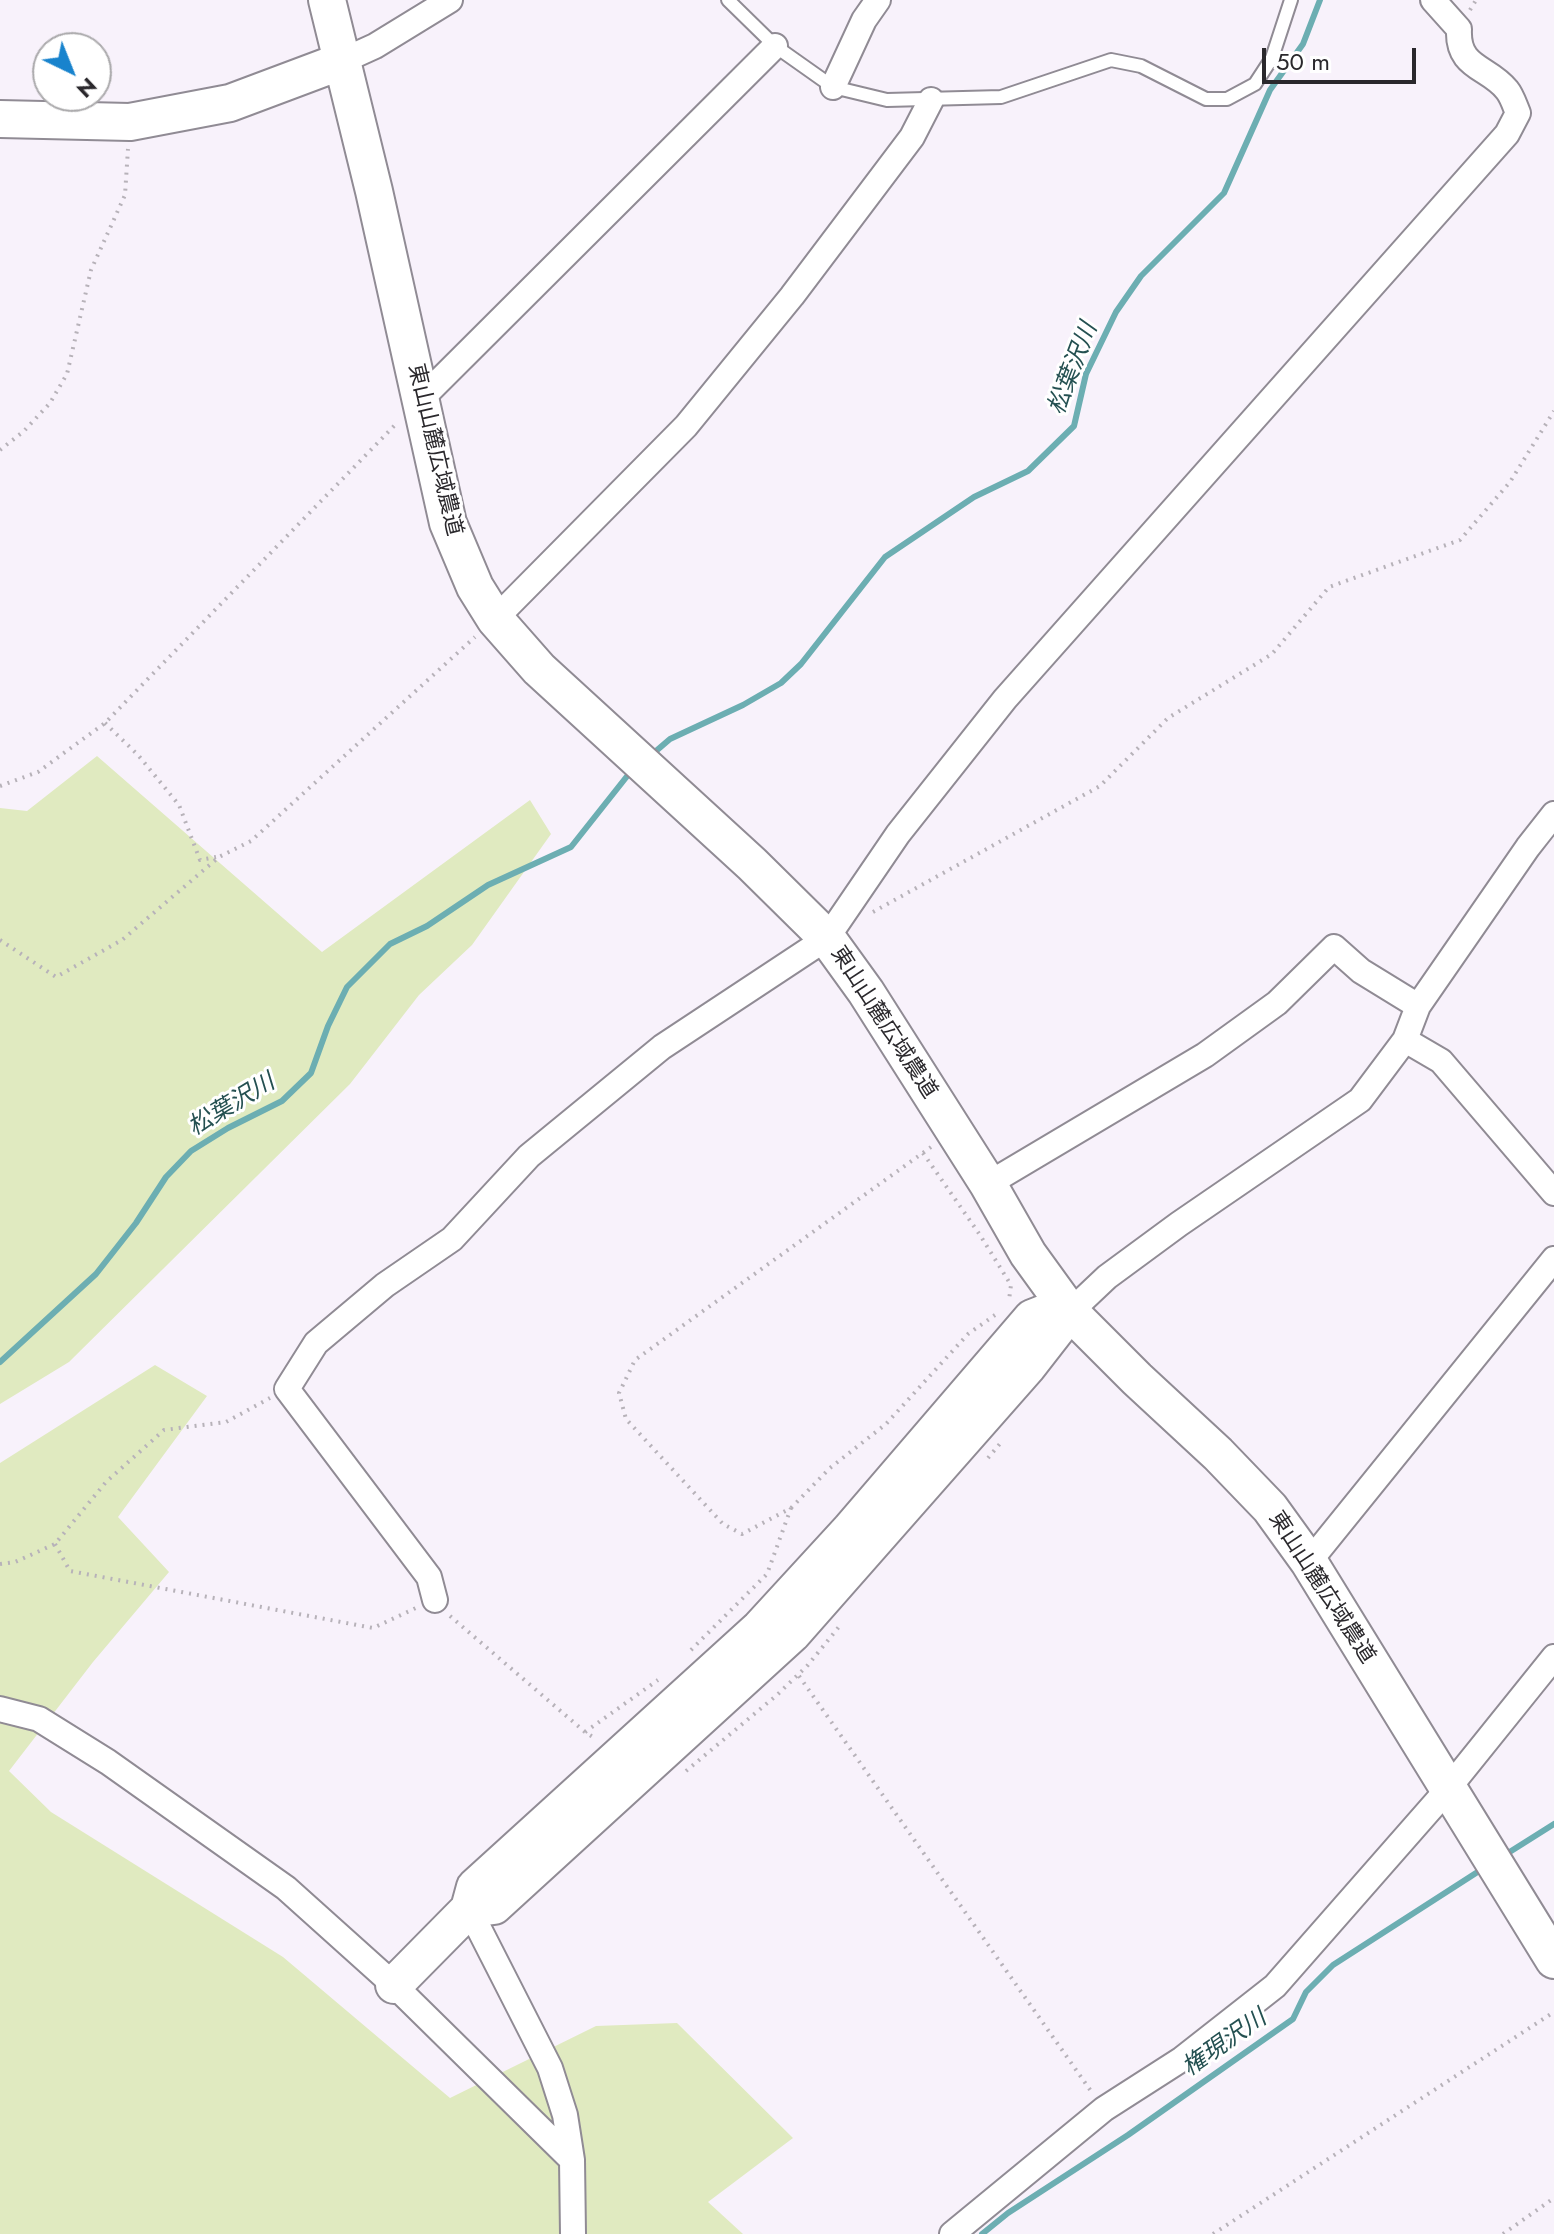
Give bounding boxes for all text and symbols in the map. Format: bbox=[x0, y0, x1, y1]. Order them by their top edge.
north arrow bbox=[32, 32, 112, 112]
scale bar bbox=[1266, 32, 1420, 82]
text: 50 m bbox=[1276, 44, 1330, 79]
text: N bbox=[70, 70, 104, 106]
water label: 松葉沢川 bbox=[1043, 319, 1105, 419]
street label: 東山山麓広域農道 bbox=[401, 361, 467, 539]
street label: 東山山麓広域農道 bbox=[824, 942, 942, 1104]
water label: 松葉沢川 bbox=[183, 1069, 281, 1143]
street label: 東山山麓広域農道 bbox=[1262, 1507, 1380, 1669]
water label: 権現沢川 bbox=[1177, 2005, 1273, 2083]

